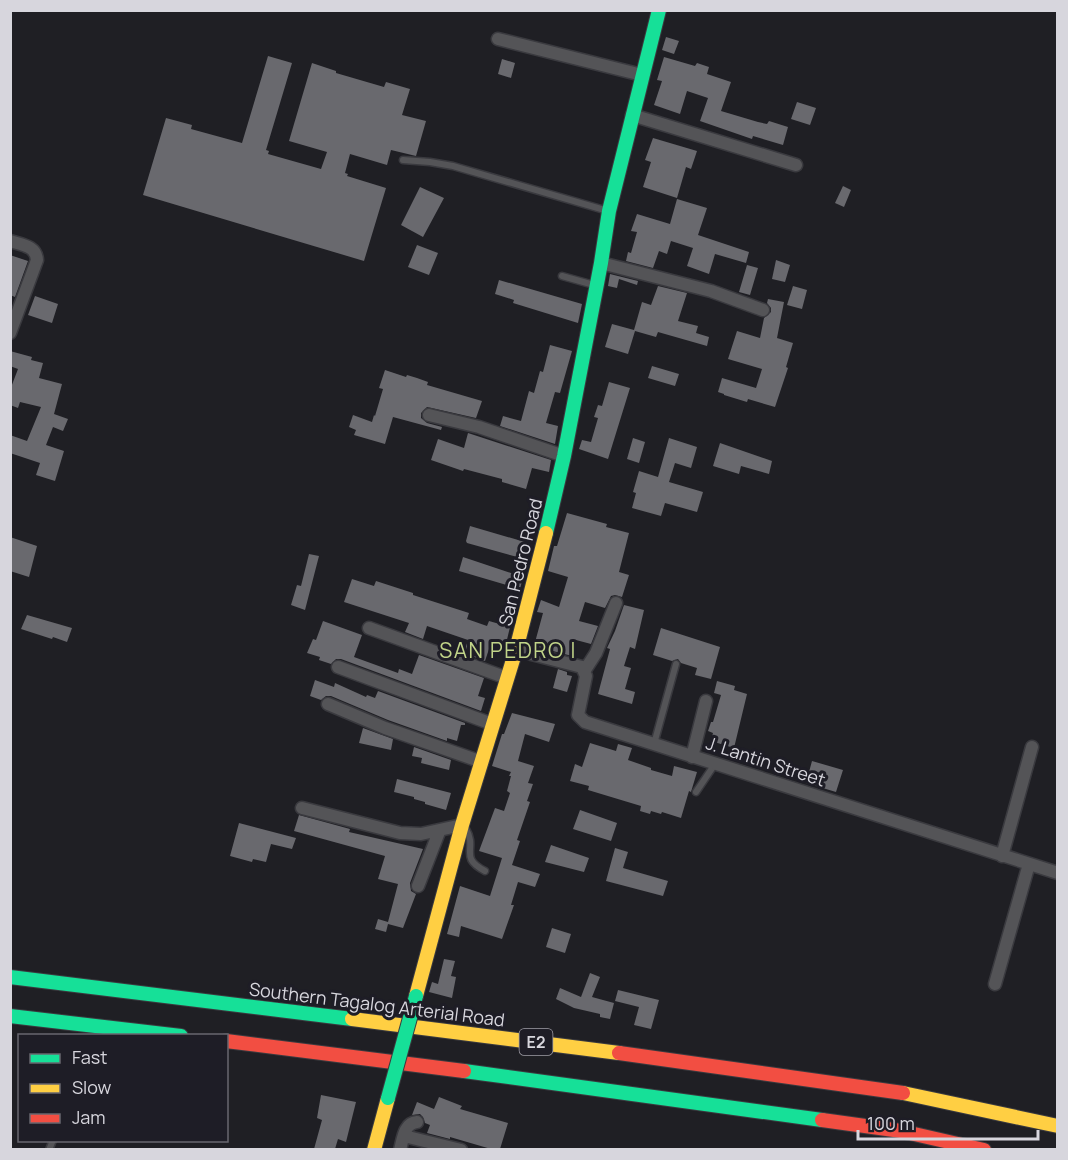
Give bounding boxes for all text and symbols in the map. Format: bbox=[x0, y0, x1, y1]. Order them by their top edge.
street label: San Pedro Road bbox=[493, 496, 547, 628]
district label: SAN PEDRO I bbox=[439, 636, 577, 664]
street label: J. Lantin Street bbox=[703, 730, 829, 792]
street label: Southern Tagalog Arterial Road bbox=[248, 976, 506, 1032]
road number: E2 bbox=[520, 1029, 552, 1055]
legend bbox=[18, 1034, 228, 1142]
text: Fast bbox=[72, 1045, 107, 1069]
text: Slow bbox=[72, 1075, 112, 1099]
scale bar bbox=[858, 1103, 1038, 1141]
text: Jam bbox=[72, 1105, 106, 1129]
text: 100 m bbox=[867, 1111, 915, 1135]

